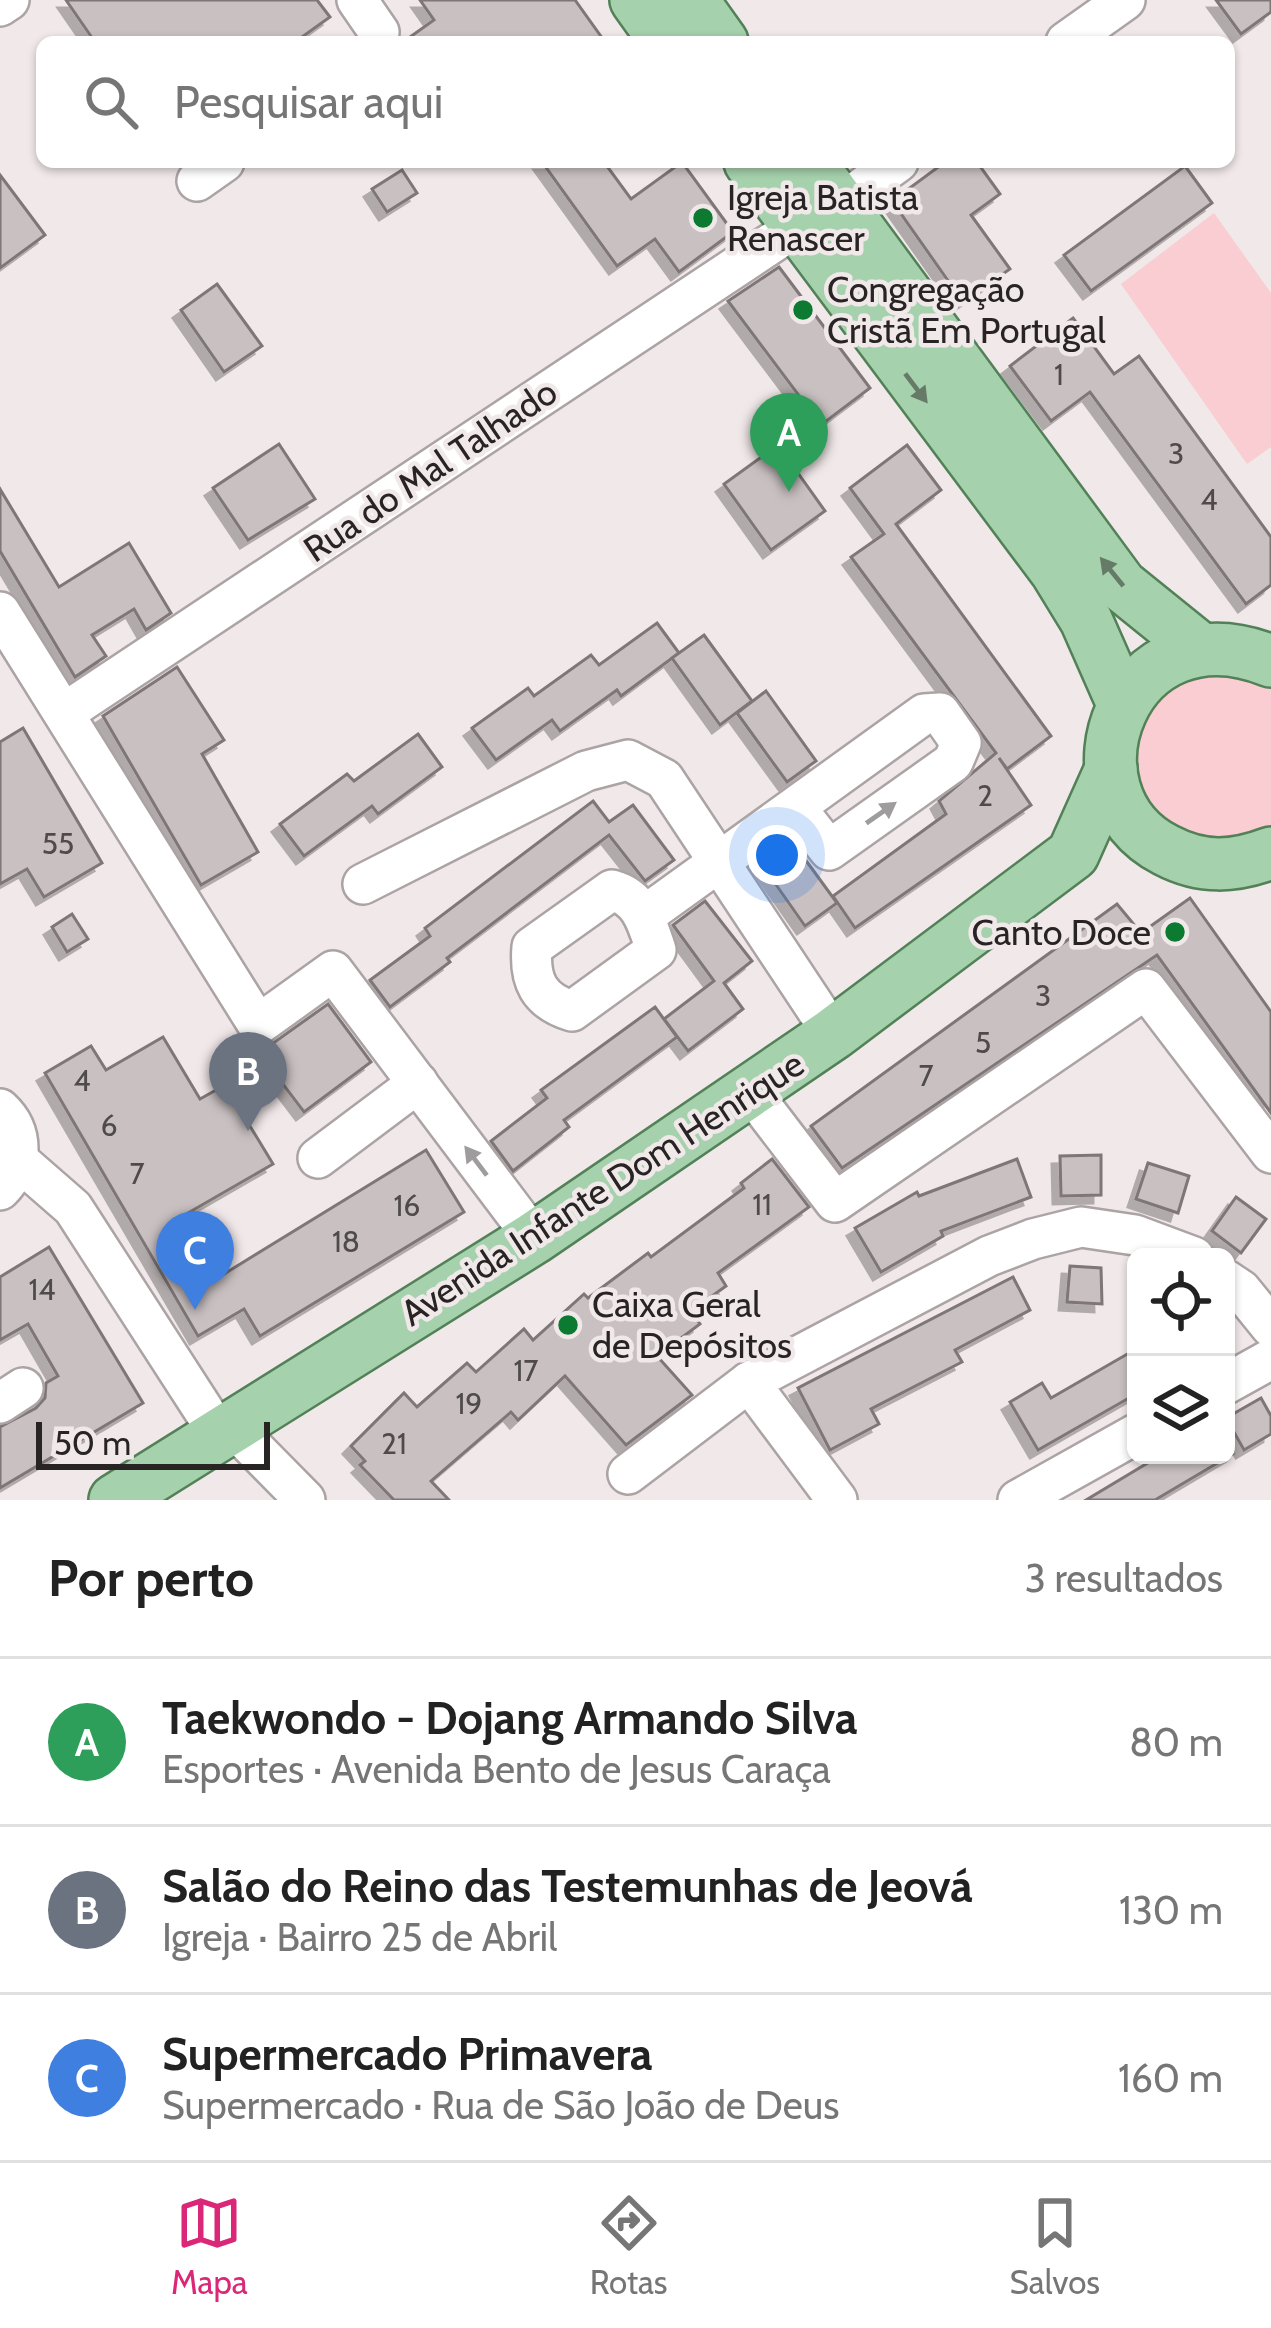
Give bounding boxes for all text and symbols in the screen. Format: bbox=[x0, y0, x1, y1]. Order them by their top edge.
search box bbox=[36, 36, 1235, 168]
icon: search bbox=[78, 69, 144, 135]
text: Pesquisar aqui bbox=[174, 75, 443, 129]
place label: Igreja Batista Renascer bbox=[727, 175, 918, 260]
marker: Igreja Batista Renascer bbox=[690, 205, 716, 231]
place label: Congregação Cristã Em Portugal bbox=[827, 267, 1106, 352]
marker: Congregação Cristã Em Portugal bbox=[790, 297, 816, 323]
house number: 1 bbox=[1054, 356, 1064, 393]
street label: Rua do Mal Talhado bbox=[295, 369, 565, 571]
one-way arrow bbox=[904, 373, 928, 404]
pin: A bbox=[750, 393, 828, 492]
house number: 3 bbox=[1168, 435, 1184, 472]
house number: 4 bbox=[1200, 481, 1218, 518]
one-way arrow bbox=[1100, 556, 1125, 587]
house number: 2 bbox=[977, 777, 993, 814]
one-way arrow bbox=[865, 802, 897, 825]
house number: 55 bbox=[42, 825, 74, 862]
your location bbox=[747, 825, 807, 885]
place label: Canto Doce bbox=[972, 910, 1151, 954]
marker: Canto Doce bbox=[1162, 919, 1188, 945]
house number: 3 bbox=[1035, 977, 1051, 1014]
house number: 5 bbox=[975, 1024, 991, 1061]
pin: B bbox=[209, 1032, 287, 1131]
street label: Avenida Infante Dom Henrique bbox=[392, 1041, 812, 1335]
house number: 7 bbox=[918, 1057, 934, 1094]
house number: 4 bbox=[73, 1062, 91, 1099]
house number: 6 bbox=[100, 1107, 118, 1144]
one-way arrow bbox=[464, 1145, 488, 1176]
house number: 7 bbox=[129, 1155, 145, 1192]
house number: 11 bbox=[752, 1186, 772, 1223]
house number: 16 bbox=[394, 1187, 420, 1224]
pin: C bbox=[156, 1211, 234, 1310]
house number: 18 bbox=[332, 1223, 360, 1260]
map controls bbox=[1127, 1248, 1235, 1464]
button: locate bbox=[1127, 1248, 1235, 1356]
house number: 14 bbox=[28, 1271, 56, 1308]
place label: Caixa Geral de Depósitos bbox=[592, 1282, 792, 1367]
marker: Caixa Geral de Depósitos bbox=[555, 1312, 581, 1338]
house number: 17 bbox=[514, 1352, 538, 1389]
button: layers bbox=[1127, 1356, 1235, 1464]
house number: 19 bbox=[456, 1385, 482, 1422]
scale bar bbox=[36, 1416, 270, 1469]
text: 50 m bbox=[54, 1423, 131, 1463]
house number: 21 bbox=[381, 1425, 407, 1462]
text: Por perto bbox=[48, 1547, 254, 1609]
text: 3 resultados bbox=[1025, 1554, 1223, 1602]
text: Taekwondo - Dojang Armando Silva bbox=[162, 1691, 857, 1745]
text: A bbox=[75, 1718, 99, 1766]
text: 80 m bbox=[1129, 1718, 1223, 1766]
text: Esportes · Avenida Bento de Jesus Caraça bbox=[162, 1745, 831, 1793]
text: Salão do Reino das Testemunhas de Jeová bbox=[162, 1859, 973, 1913]
text: B bbox=[75, 1886, 99, 1934]
text: 130 m bbox=[1119, 1886, 1223, 1934]
text: Igreja · Bairro 25 de Abril bbox=[162, 1913, 557, 1961]
text: Supermercado Primavera bbox=[162, 2027, 652, 2081]
text: C bbox=[75, 2054, 99, 2102]
text: 160 m bbox=[1118, 2054, 1223, 2102]
text: Supermercado · Rua de São João de Deus bbox=[162, 2081, 839, 2129]
tab: Mapa bbox=[171, 2190, 248, 2302]
tab: Rotas bbox=[590, 2190, 668, 2302]
tab: Salvos bbox=[1010, 2190, 1100, 2302]

